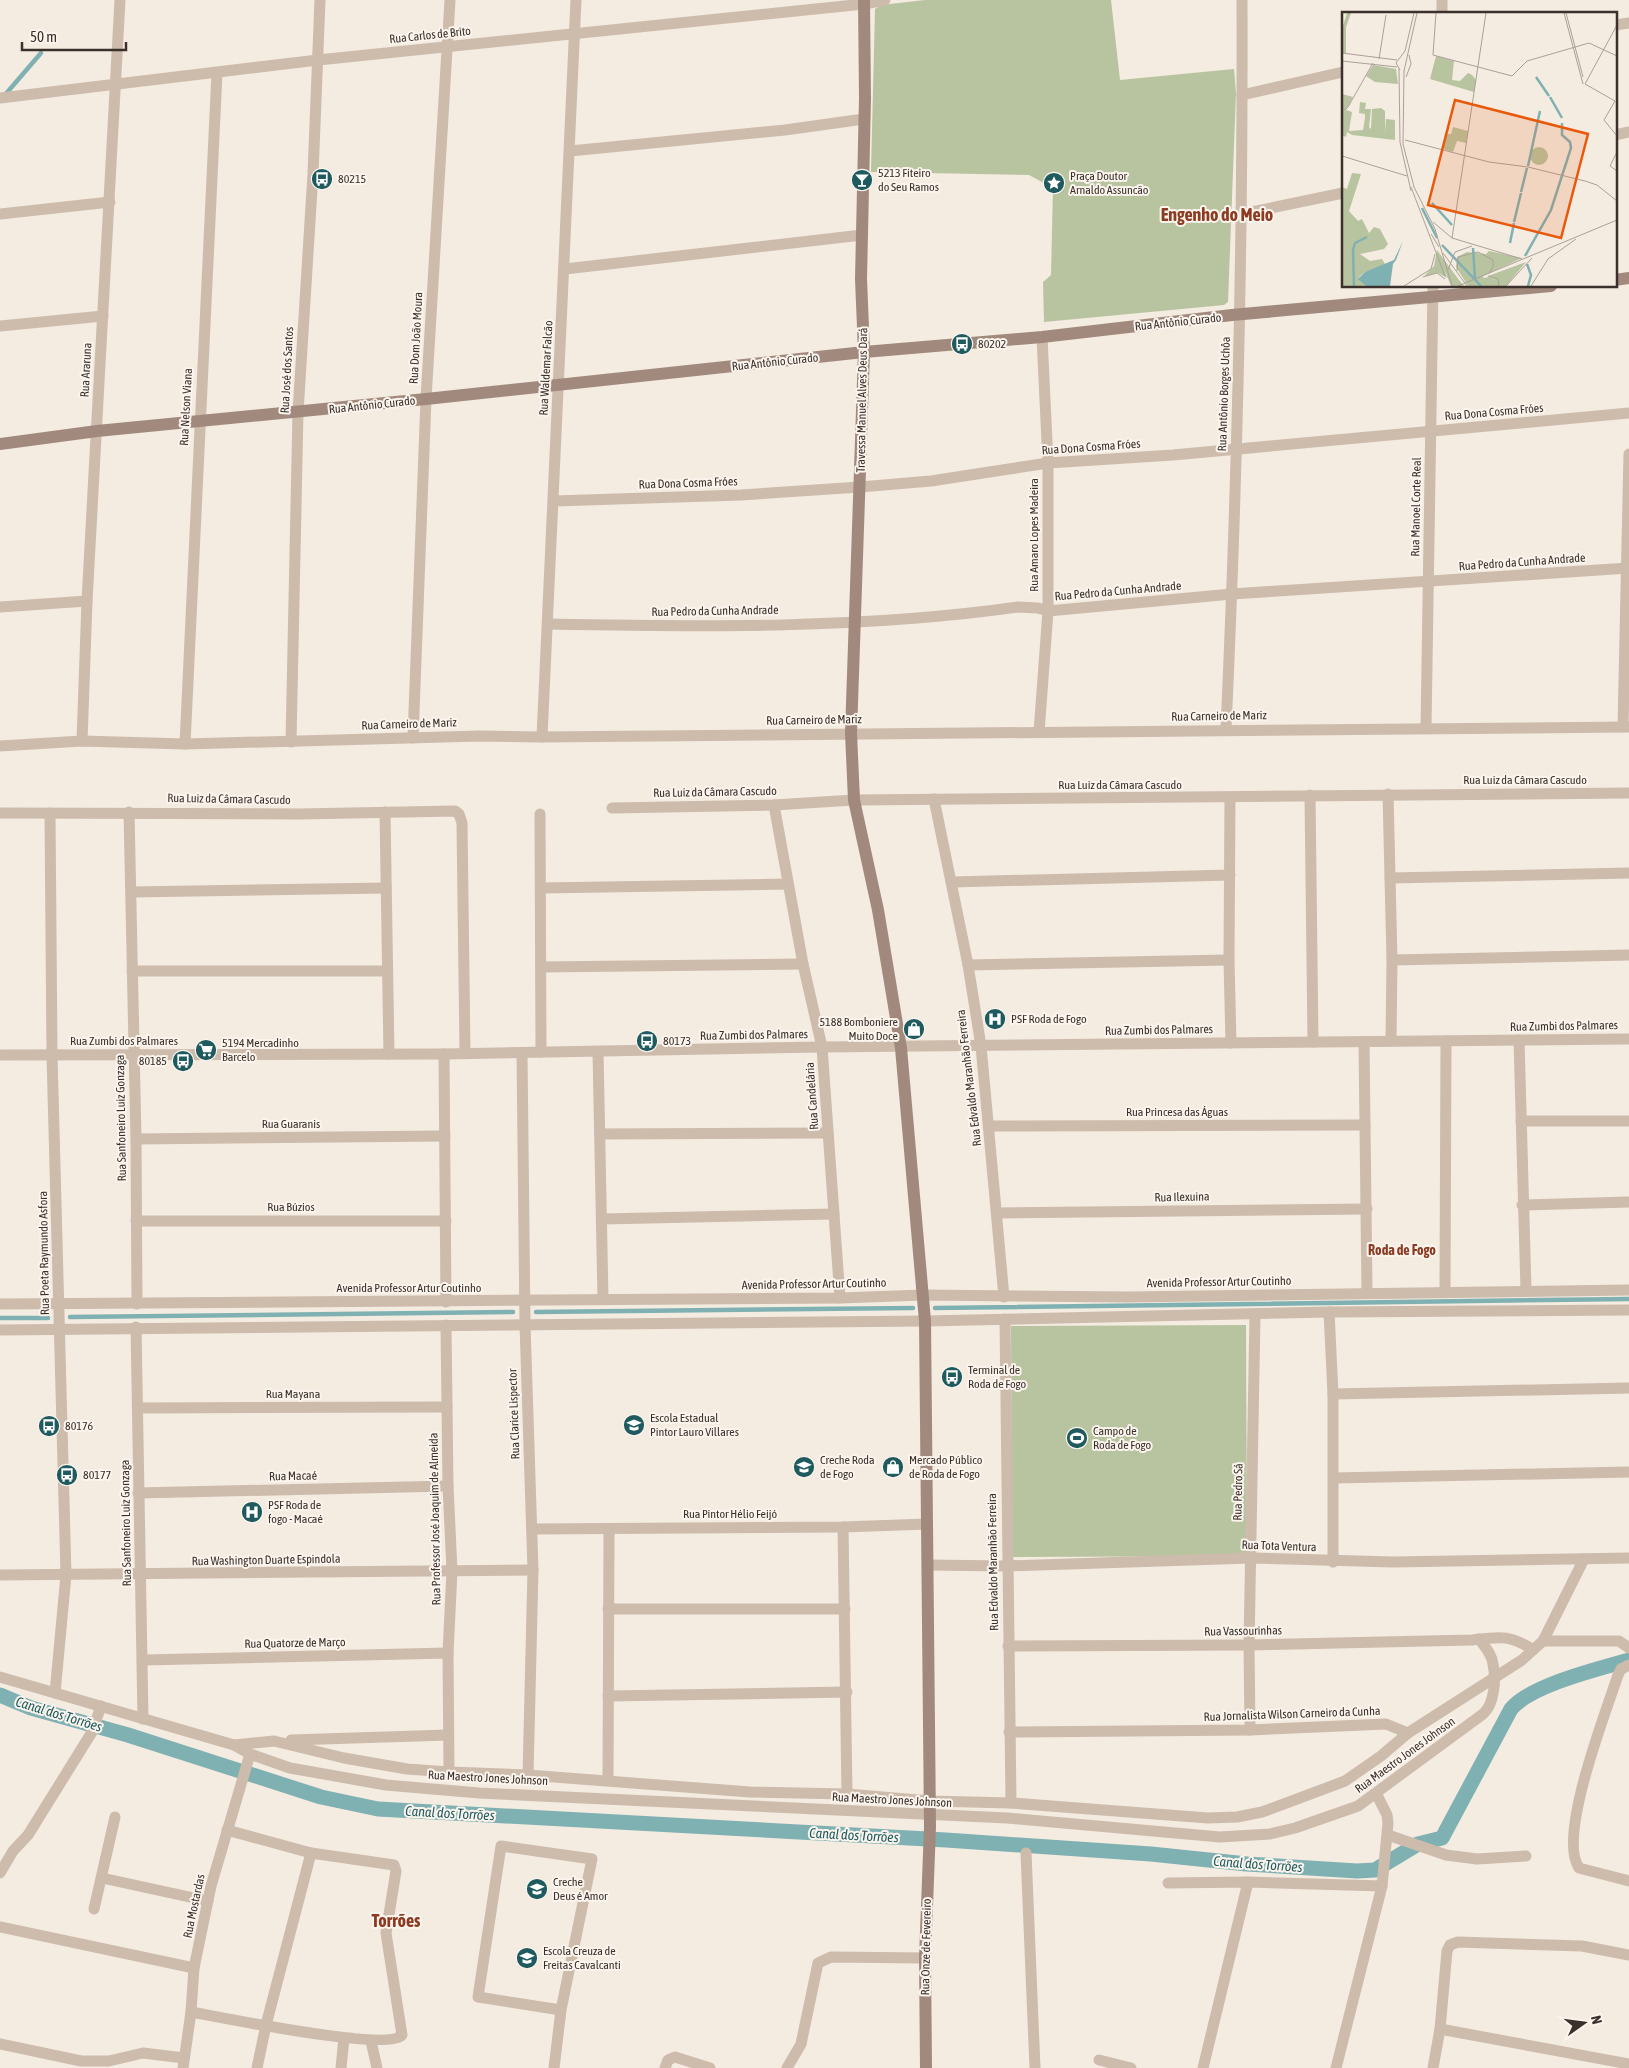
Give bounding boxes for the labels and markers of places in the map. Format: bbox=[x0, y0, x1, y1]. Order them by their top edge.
place label: 5213 Fiteiro do Seu Ramos bbox=[878, 166, 939, 194]
bus stop icon: 80215 bbox=[310, 167, 334, 191]
bar icon: 5213 Fiteiro do Seu Ramos bbox=[850, 168, 874, 192]
place label: Praça Doutor Arnaldo Assuncão bbox=[1070, 169, 1149, 197]
place icon: Praça Doutor Arnaldo Assuncão bbox=[1042, 171, 1066, 195]
place label: 80215 bbox=[338, 172, 366, 186]
bus stop icon: 80202 bbox=[950, 332, 974, 356]
place label: 80202 bbox=[978, 337, 1006, 351]
hospital icon: PSF Roda de Fogo bbox=[983, 1007, 1007, 1031]
place label: PSF Roda de Fogo bbox=[1011, 1012, 1087, 1026]
place label: 5188 Bomboniere Muito Doce bbox=[819, 1015, 898, 1043]
shop icon: 5188 Bomboniere Muito Doce bbox=[902, 1017, 926, 1041]
bus stop icon: 80173 bbox=[635, 1029, 659, 1053]
place label: 80173 bbox=[663, 1034, 691, 1048]
place label: 5194 Mercadinho Barcelo bbox=[222, 1036, 299, 1064]
supermarket icon: 5194 Mercadinho Barcelo bbox=[194, 1038, 218, 1062]
bus stop icon: 80185 bbox=[171, 1049, 195, 1073]
place label: 80185 bbox=[139, 1054, 167, 1068]
place label: Terminal de Roda de Fogo bbox=[968, 1363, 1026, 1391]
bus stop icon: Terminal de Roda de Fogo bbox=[940, 1365, 964, 1389]
place label: Escola Estadual Pintor Lauro Villares bbox=[650, 1411, 739, 1439]
school or university icon: Escola Estadual Pintor Lauro Villares bbox=[622, 1413, 646, 1437]
bus stop icon: 80176 bbox=[37, 1414, 61, 1438]
place label: 80176 bbox=[65, 1419, 94, 1433]
place label: Campo de Roda de Fogo bbox=[1093, 1424, 1151, 1452]
sports icon: Campo de Roda de Fogo bbox=[1065, 1426, 1089, 1450]
place label: Creche Roda de Fogo bbox=[820, 1453, 875, 1481]
place label: Mercado Público de Roda de Fogo bbox=[909, 1453, 983, 1481]
school or university icon: Creche Roda de Fogo bbox=[792, 1455, 816, 1479]
shop icon: Mercado Público de Roda de Fogo bbox=[881, 1455, 905, 1479]
bus stop icon: 80177 bbox=[55, 1463, 79, 1487]
place label: 80177 bbox=[83, 1468, 112, 1482]
place label: PSF Roda de fogo - Macaé bbox=[268, 1498, 323, 1526]
hospital icon: PSF Roda de fogo - Macaé bbox=[240, 1500, 264, 1524]
place label: Creche Deus é Amor bbox=[553, 1875, 608, 1903]
school or university icon: Creche Deus é Amor bbox=[525, 1877, 549, 1901]
place label: Escola Creuza de Freitas Cavalcanti bbox=[543, 1944, 621, 1972]
school or university icon: Escola Creuza de Freitas Cavalcanti bbox=[515, 1946, 539, 1970]

